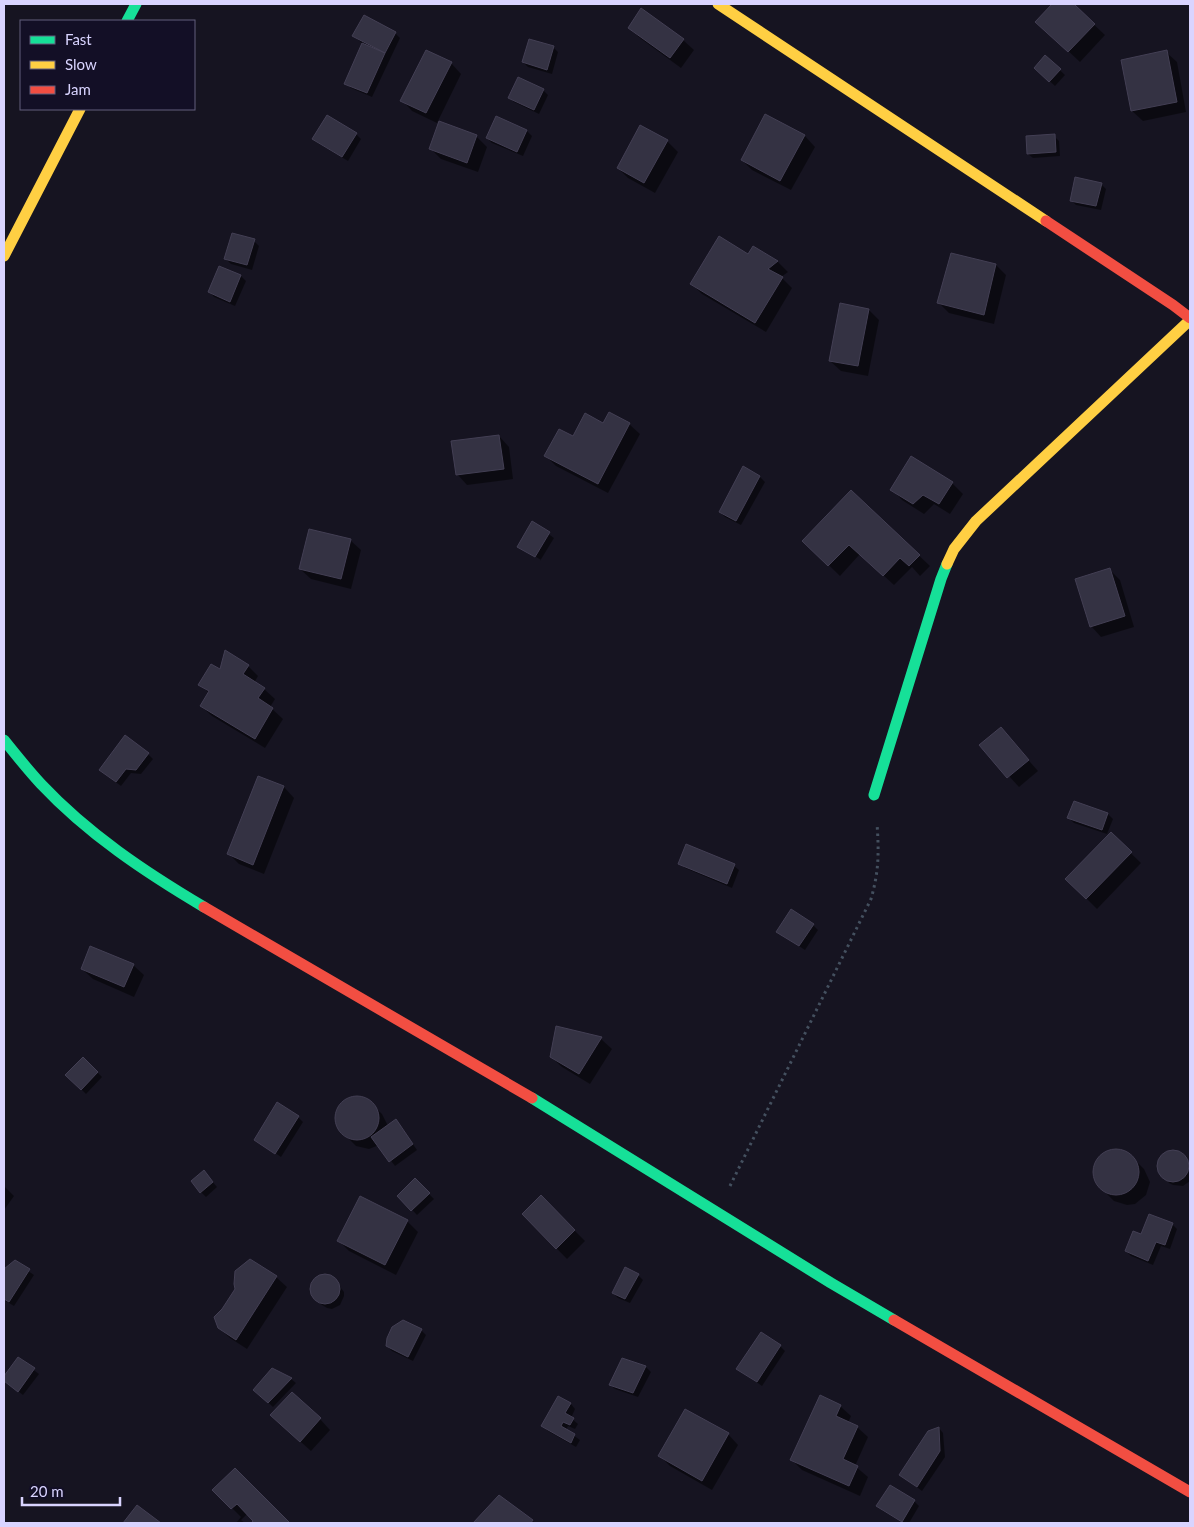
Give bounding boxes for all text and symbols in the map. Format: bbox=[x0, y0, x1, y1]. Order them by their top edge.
legend bbox=[20, 20, 195, 110]
text: Fast bbox=[65, 30, 92, 48]
text: Slow bbox=[65, 55, 97, 73]
text: Jam bbox=[65, 80, 91, 98]
scale bar bbox=[22, 1474, 120, 1506]
text: 20 m bbox=[30, 1482, 64, 1500]

